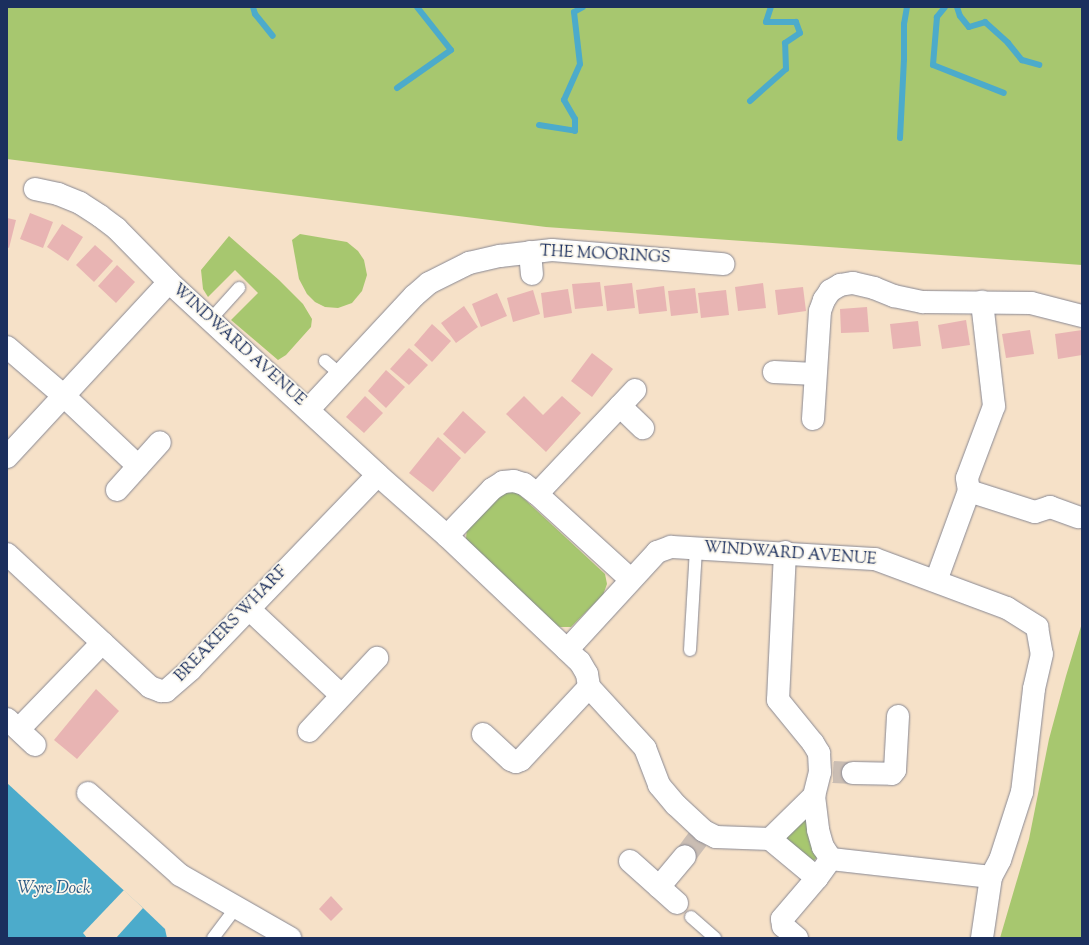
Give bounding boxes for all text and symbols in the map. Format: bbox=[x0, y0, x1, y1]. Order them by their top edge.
street label: THE MOORINGS bbox=[539, 243, 671, 269]
street label: WINDWARD AVENUE bbox=[167, 281, 309, 411]
street label: WINDWARD AVENUE bbox=[703, 539, 877, 571]
street label: BREAKERS WHARF bbox=[172, 563, 292, 687]
water label: Wyre Dock bbox=[17, 880, 91, 900]

